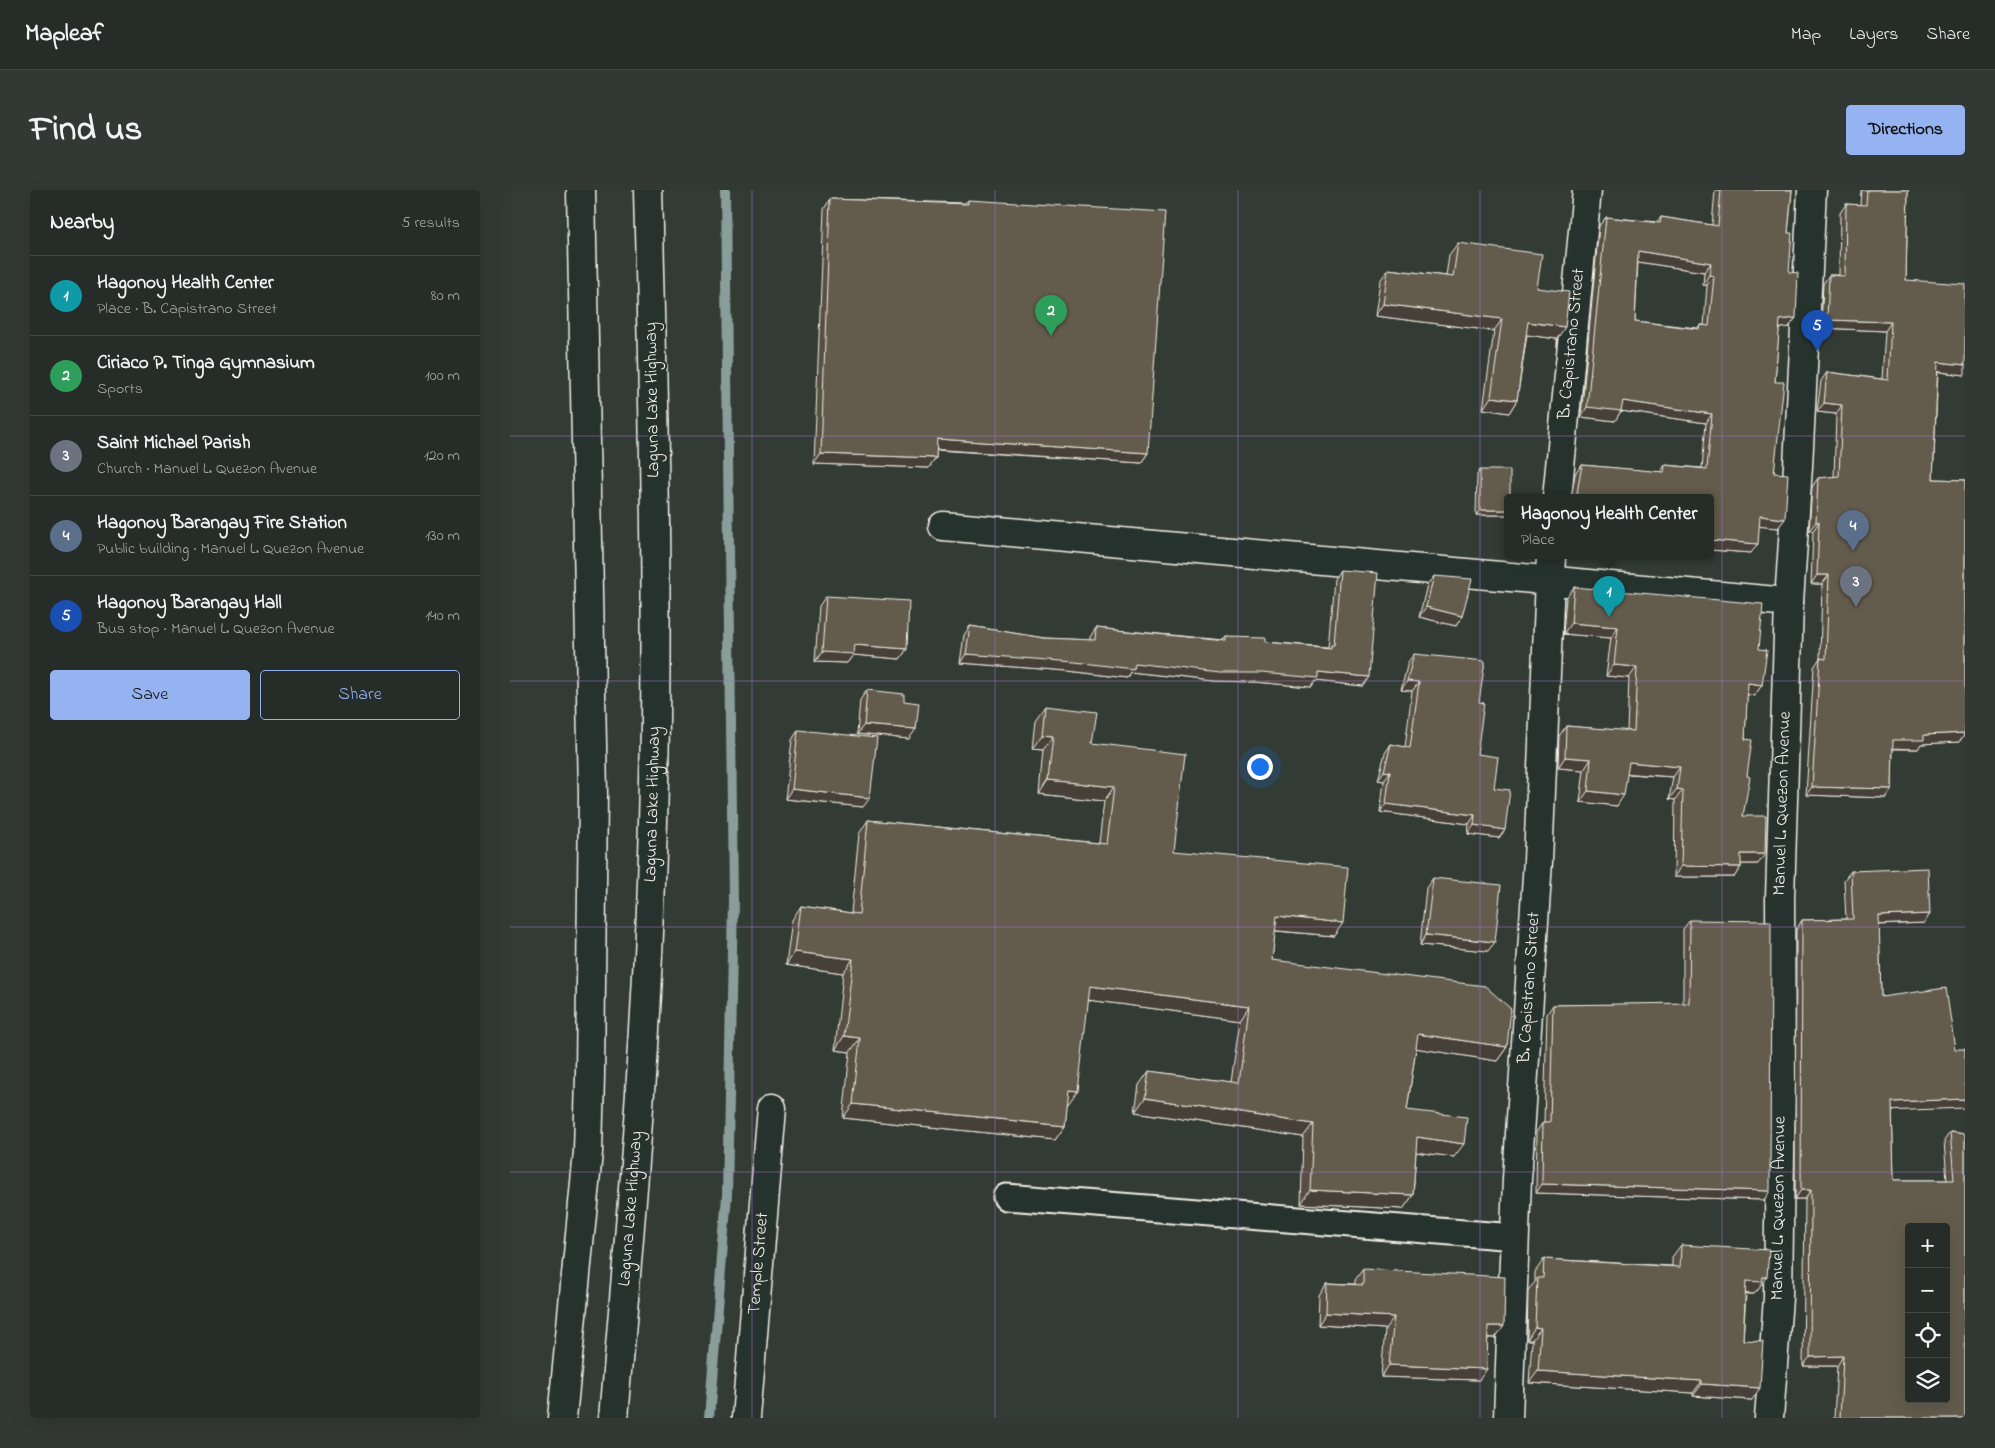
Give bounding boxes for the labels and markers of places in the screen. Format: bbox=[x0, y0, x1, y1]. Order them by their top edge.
pin: 2 bbox=[1035, 295, 1067, 336]
pin: 5 bbox=[1801, 310, 1833, 351]
pin: 4 bbox=[1837, 510, 1869, 551]
pin: 3 bbox=[1840, 566, 1872, 607]
pin: 1 bbox=[1593, 576, 1625, 617]

